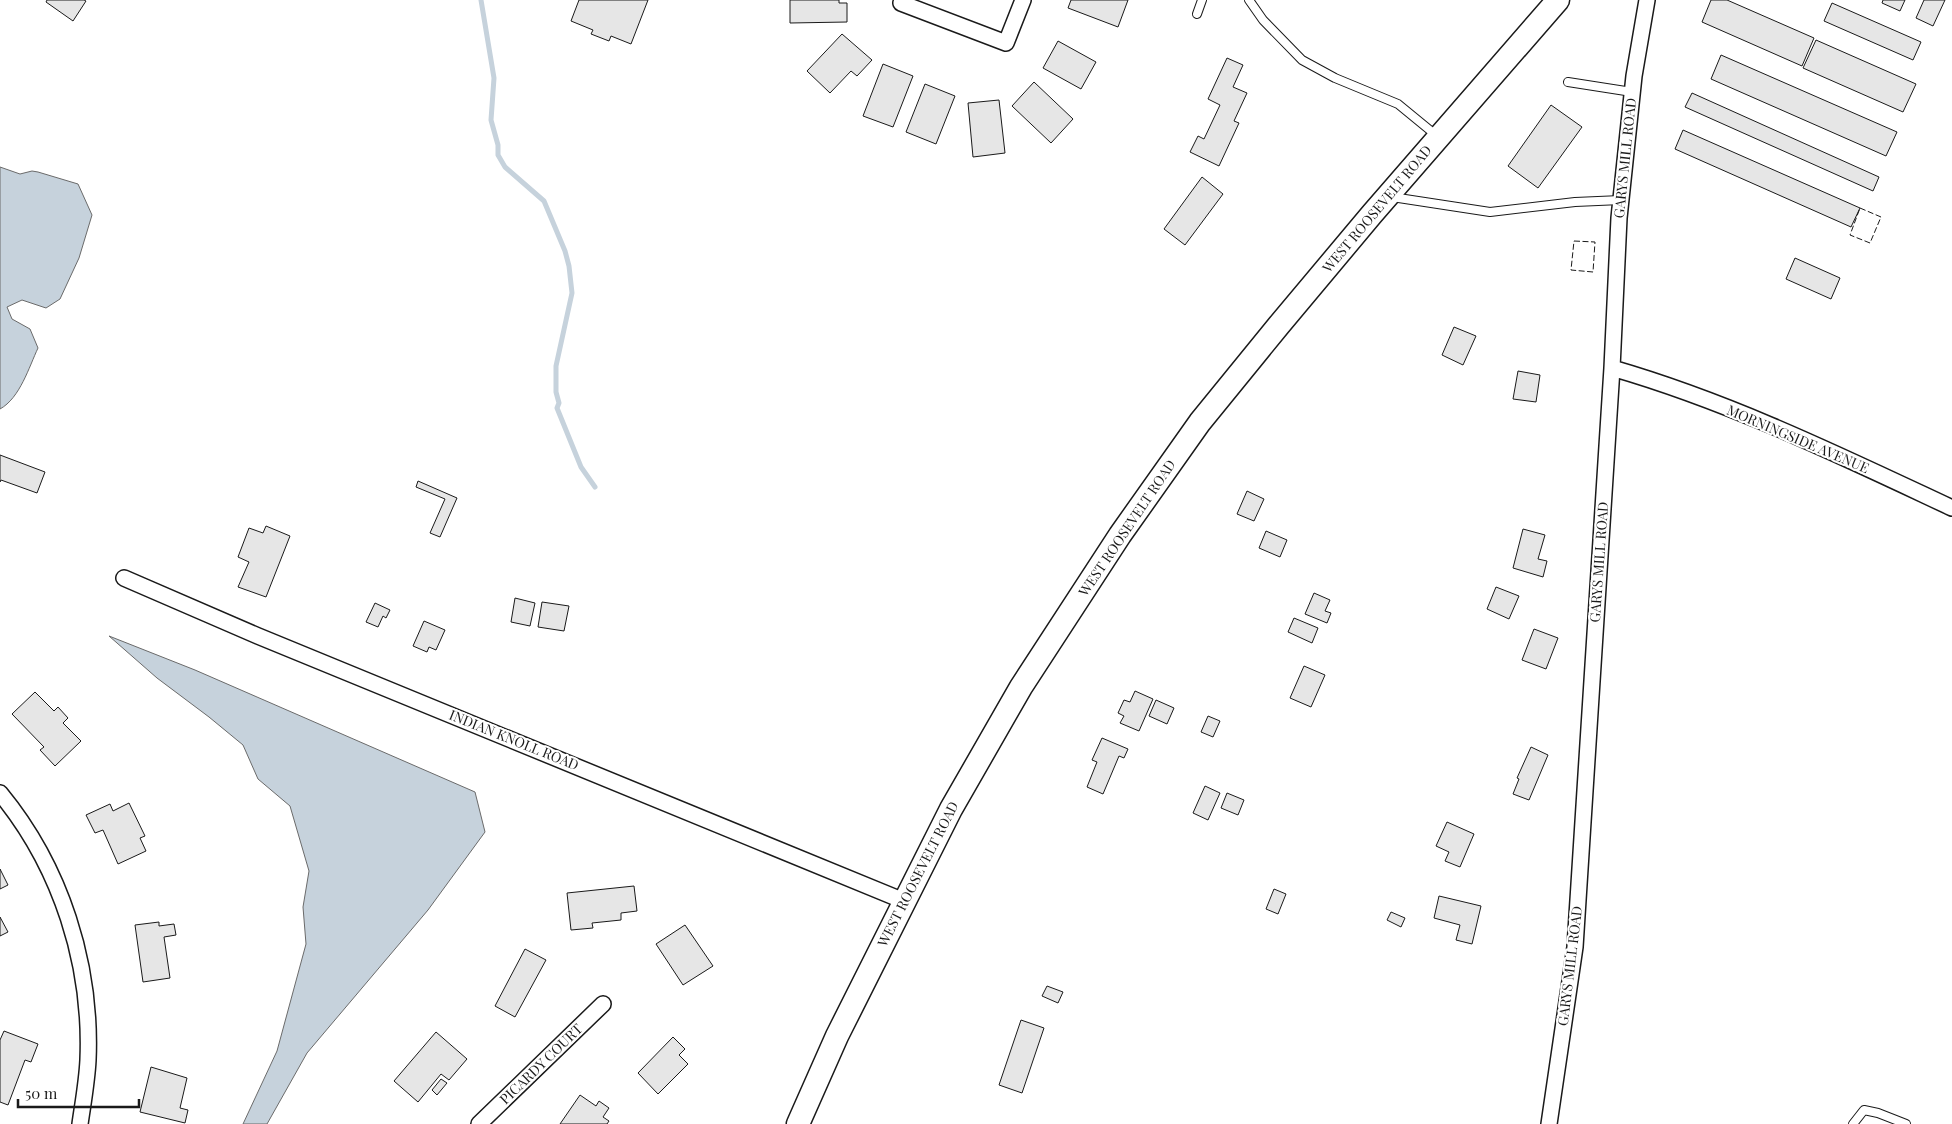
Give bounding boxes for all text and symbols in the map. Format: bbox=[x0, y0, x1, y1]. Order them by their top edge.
street label: GARYS MILL ROAD bbox=[1609, 97, 1640, 219]
street label: WEST ROOSEVELT ROAD bbox=[1317, 141, 1436, 277]
street label: MORNINGSIDE AVENUE bbox=[1724, 400, 1872, 477]
street label: WEST ROOSEVELT ROAD bbox=[1073, 456, 1179, 601]
street label: GARYS MILL ROAD bbox=[1585, 501, 1612, 623]
street label: INDIAN KNOLL ROAD bbox=[446, 705, 582, 774]
street label: WEST ROOSEVELT ROAD bbox=[872, 798, 963, 951]
street label: GARYS MILL ROAD bbox=[1553, 905, 1586, 1027]
street label: PICARDY COURT bbox=[495, 1019, 586, 1108]
scale bar bbox=[18, 1076, 139, 1108]
text: 50 m bbox=[25, 1083, 58, 1103]

